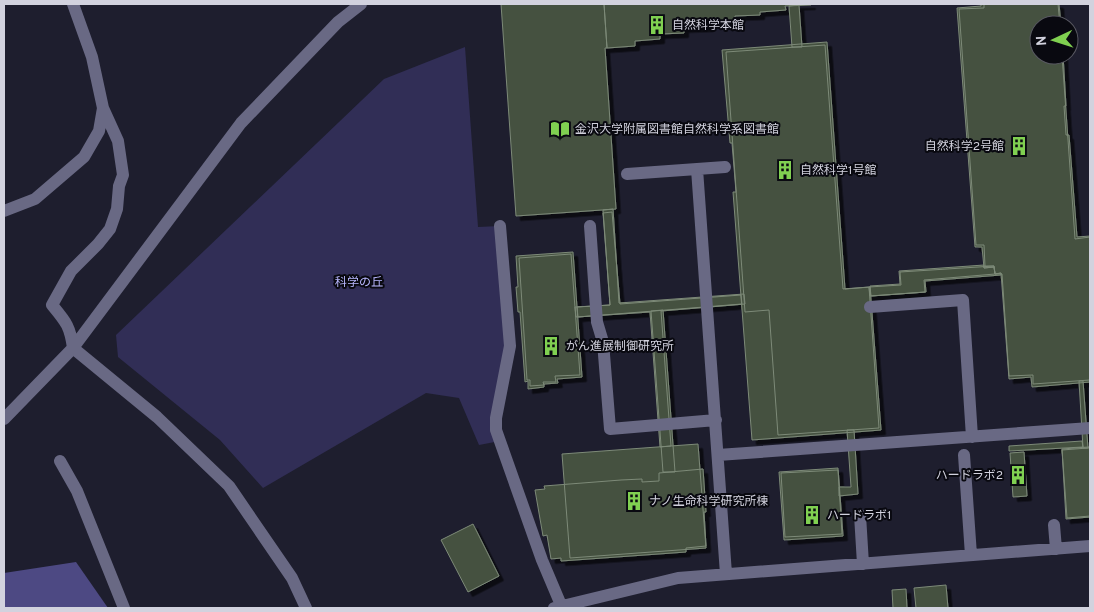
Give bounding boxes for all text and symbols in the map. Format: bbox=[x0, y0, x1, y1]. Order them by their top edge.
building icon: 自然科学本館 bbox=[646, 14, 668, 36]
north arrow bbox=[1029, 15, 1079, 65]
place label: 自然科学本館 bbox=[672, 18, 744, 34]
text: N bbox=[1034, 35, 1051, 46]
library icon: 金沢大学附属図書館自然科学系図書館 bbox=[549, 118, 571, 140]
place label: 金沢大学附属図書館自然科学系図書館 bbox=[575, 122, 779, 138]
building icon: 自然科学2号館 bbox=[1008, 135, 1030, 157]
place label: 自然科学2号館 bbox=[925, 139, 1004, 155]
building icon: 自然科学1号館 bbox=[774, 159, 796, 181]
place label: 自然科学1号館 bbox=[800, 163, 876, 179]
park label: 科学の丘 bbox=[335, 275, 383, 291]
building icon: がん進展制御研究所 bbox=[540, 335, 562, 357]
place label: がん進展制御研究所 bbox=[566, 339, 674, 355]
building icon: ハードラボ2 bbox=[1007, 464, 1029, 486]
place label: ハードラボ2 bbox=[936, 468, 1003, 484]
building icon: ナノ生命科学研究所棟 bbox=[623, 490, 645, 512]
place label: ナノ生命科学研究所棟 bbox=[649, 494, 768, 510]
building icon: ハードラボ1 bbox=[801, 504, 823, 526]
place label: ハードラボ1 bbox=[827, 508, 891, 524]

